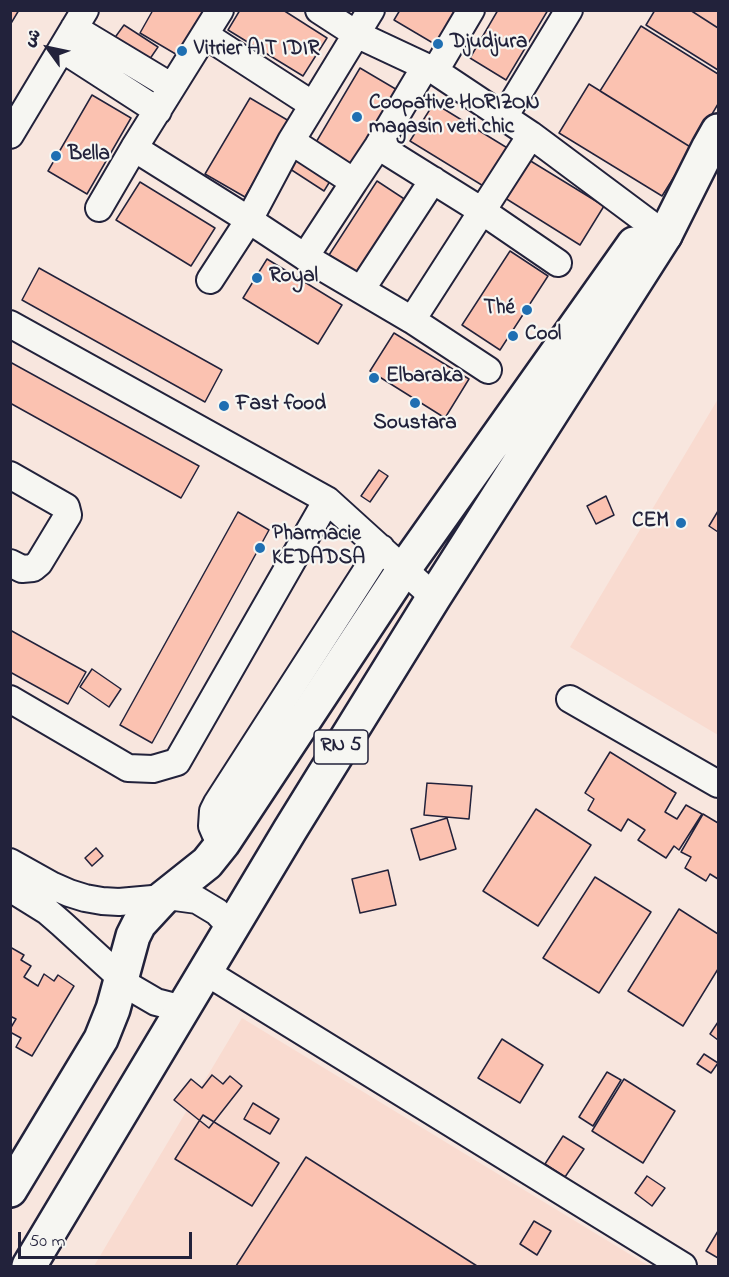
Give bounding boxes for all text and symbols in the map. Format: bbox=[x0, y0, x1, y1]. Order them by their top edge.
north arrow bbox=[18, 18, 78, 78]
text: ش bbox=[18, 24, 48, 52]
place label: Djudjura bbox=[450, 31, 527, 57]
marker: Djudjura bbox=[431, 37, 445, 51]
place label: Vitrier AIT IDIR bbox=[194, 38, 319, 64]
marker: Vitrier AIT IDIR bbox=[175, 44, 189, 58]
place label: Coopative HORIZON magasin veti chic bbox=[369, 92, 540, 142]
marker: Coopative HORIZON magasin veti chic bbox=[350, 110, 364, 124]
place label: Bella bbox=[68, 143, 110, 169]
marker: Bella bbox=[49, 149, 63, 163]
place label: Royal bbox=[269, 265, 318, 291]
marker: Royal bbox=[250, 271, 264, 285]
place label: Thé bbox=[484, 297, 515, 323]
marker: Thé bbox=[520, 303, 534, 317]
place label: Cool bbox=[525, 323, 561, 349]
marker: Cool bbox=[506, 329, 520, 343]
place label: Elbaraka bbox=[386, 365, 463, 391]
marker: Elbaraka bbox=[367, 371, 381, 385]
place label: Fast food bbox=[236, 393, 326, 419]
marker: Soustara bbox=[408, 396, 422, 410]
marker: Fast food bbox=[217, 399, 231, 413]
place label: Soustara bbox=[373, 412, 457, 438]
place label: CEM bbox=[632, 510, 669, 536]
marker: CEM bbox=[674, 516, 688, 530]
place label: Pharmacie KEDADSA bbox=[272, 523, 365, 573]
marker: Pharmacie KEDADSA bbox=[253, 541, 267, 555]
road number: RN 5 bbox=[314, 730, 368, 764]
scale bar bbox=[21, 1220, 195, 1258]
text: 50 m bbox=[29, 1229, 66, 1255]

